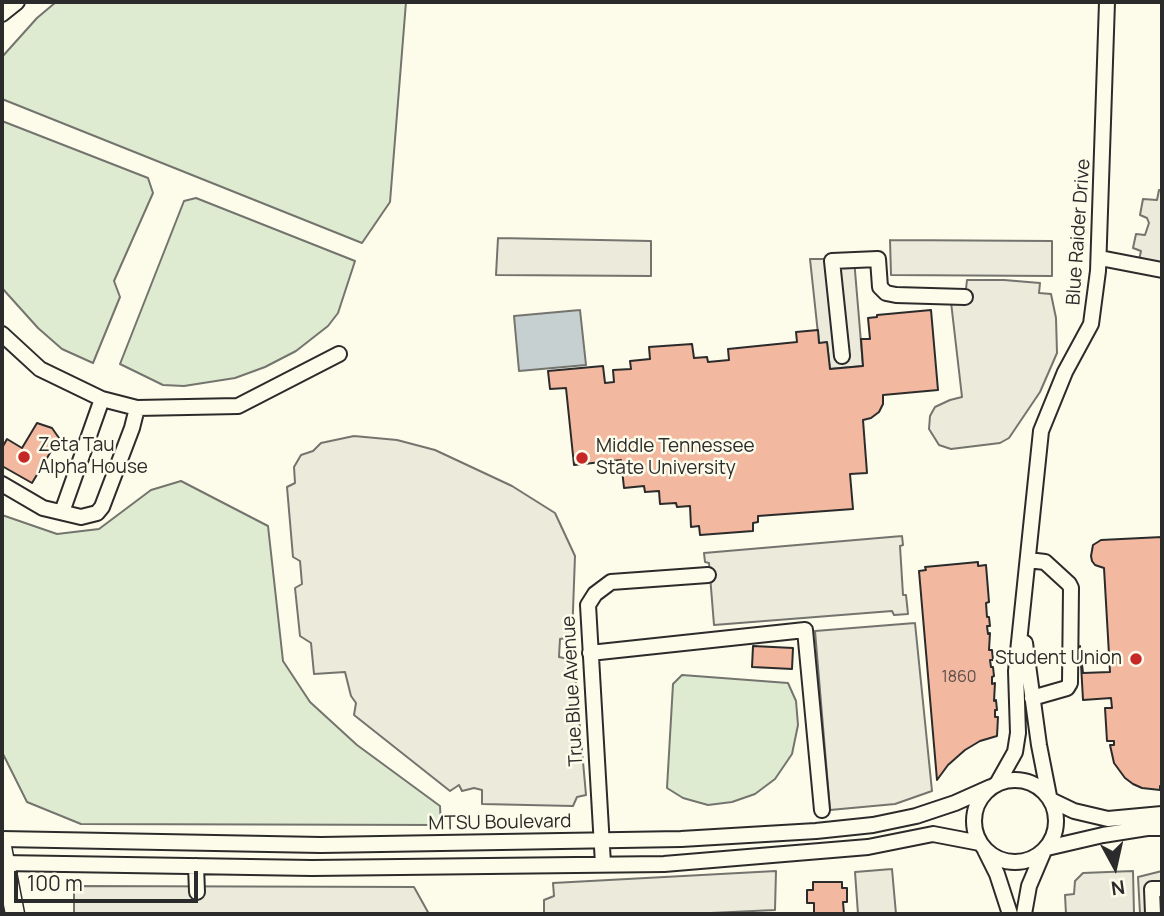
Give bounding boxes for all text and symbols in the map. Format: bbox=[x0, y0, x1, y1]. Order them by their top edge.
street label: Blue Raider Drive bbox=[1063, 158, 1095, 306]
place label: Zeta Tau Alpha House bbox=[38, 435, 148, 479]
place label: Middle Tennessee State University bbox=[596, 436, 755, 480]
marker: Zeta Tau Alpha House bbox=[16, 449, 32, 465]
marker: Middle Tennessee State University bbox=[574, 450, 590, 466]
street label: True Blue Avenue bbox=[558, 615, 588, 767]
place label: Student Union bbox=[995, 648, 1122, 670]
marker: Student Union bbox=[1128, 651, 1144, 667]
house number: 1860 bbox=[941, 668, 977, 688]
street label: MTSU Boulevard bbox=[428, 810, 572, 836]
north arrow bbox=[1080, 832, 1150, 902]
scale bar bbox=[18, 856, 201, 900]
text: 100 m bbox=[27, 869, 83, 897]
text: N bbox=[1109, 874, 1126, 902]

